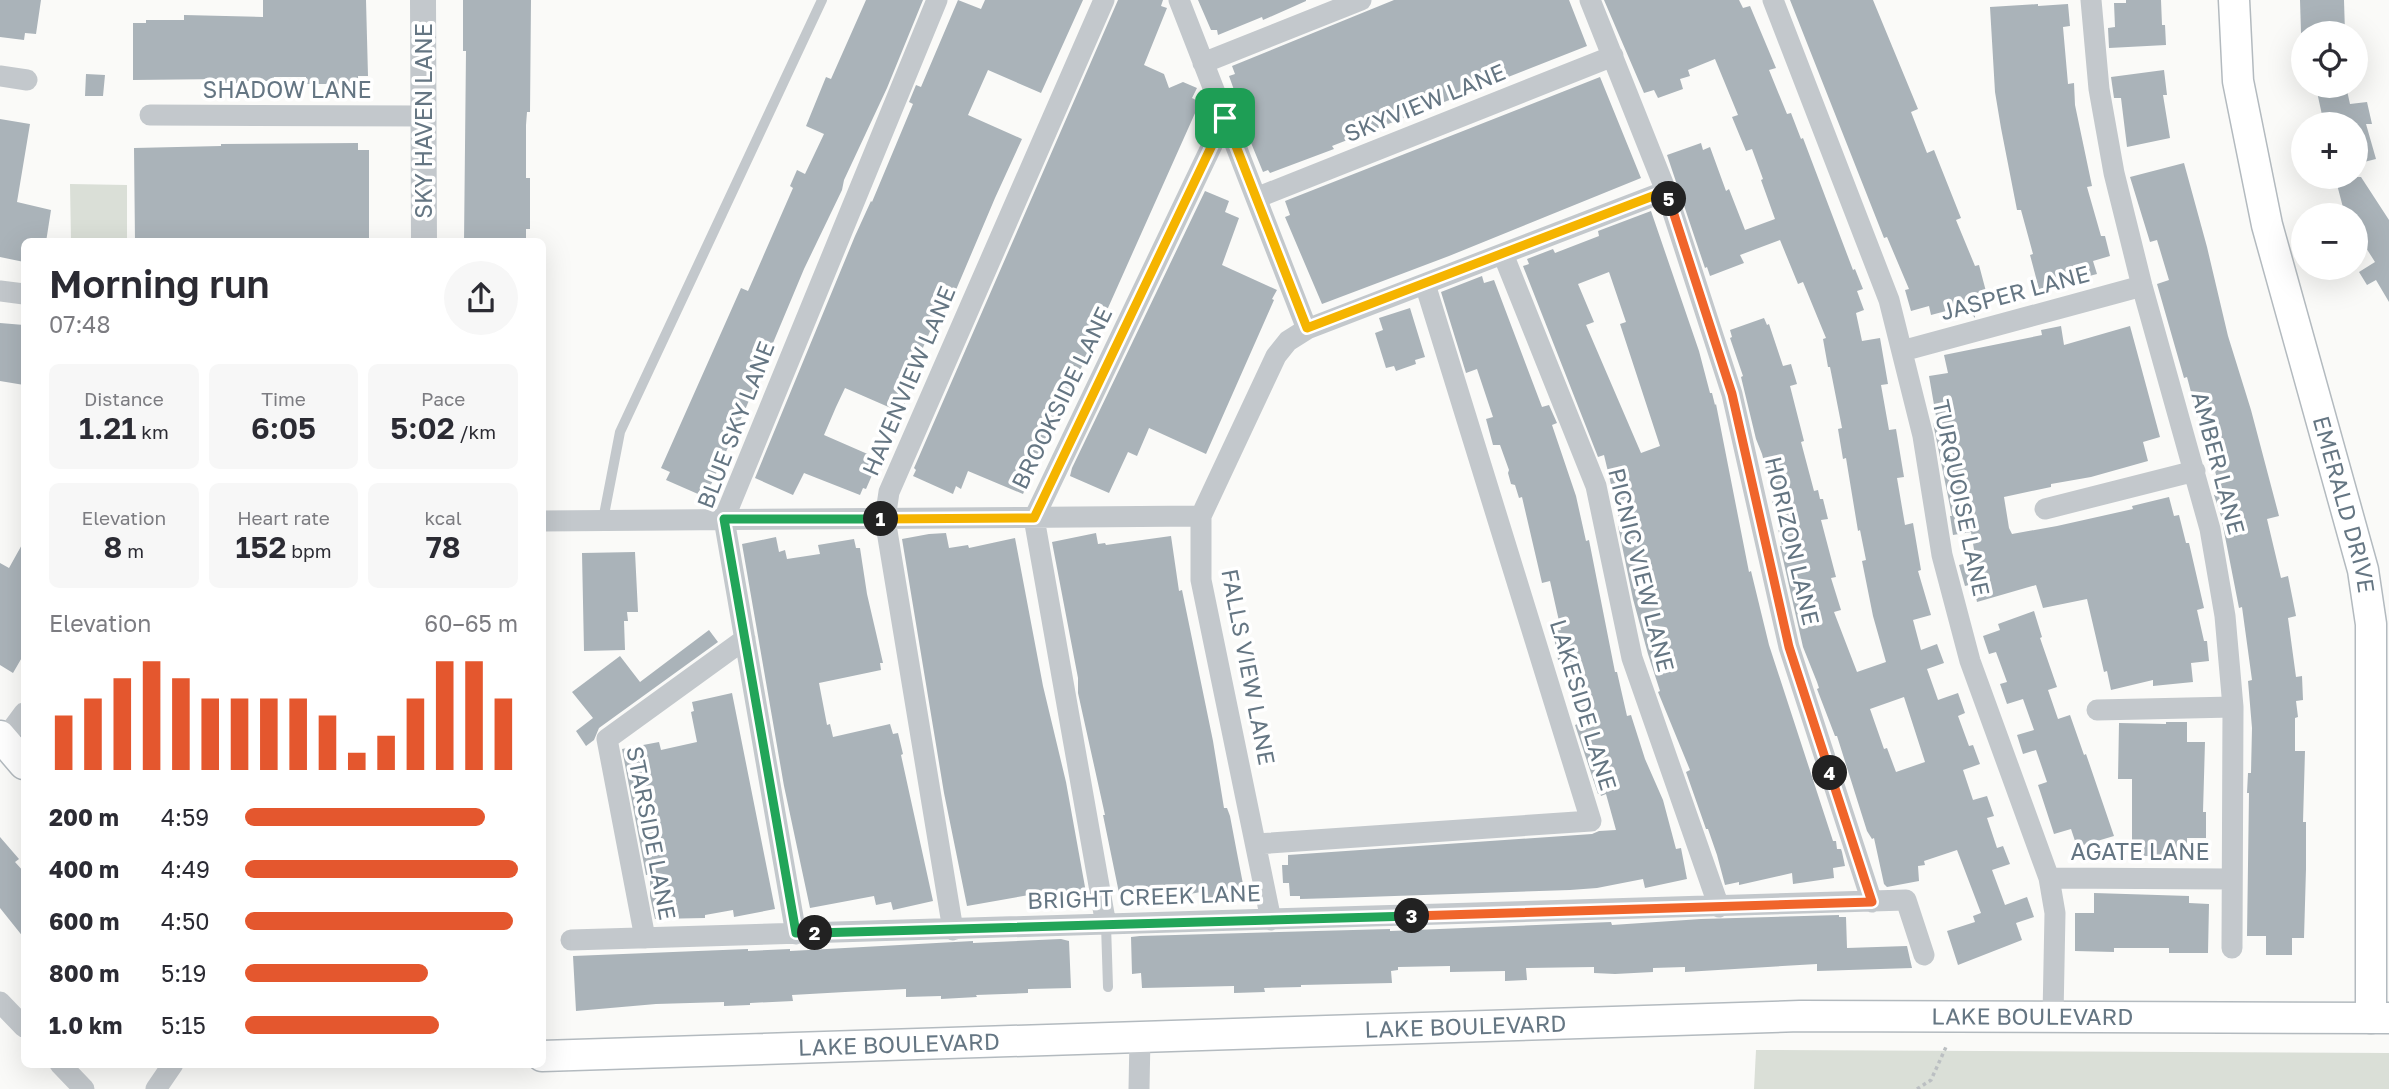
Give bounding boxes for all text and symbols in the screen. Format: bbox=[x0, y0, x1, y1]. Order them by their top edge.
map controls bbox=[2291, 21, 2368, 280]
button: locate bbox=[2291, 21, 2368, 98]
street label: SKY HAVEN LANE bbox=[409, 23, 437, 219]
street label: SKYVIEW LANE bbox=[1340, 57, 1509, 147]
street label: SHADOW LANE bbox=[202, 75, 372, 103]
pin bbox=[1195, 88, 1255, 148]
icon: arrive bbox=[1206, 99, 1244, 137]
button: + bbox=[2291, 112, 2368, 189]
pin: 5 bbox=[1652, 182, 1686, 216]
text: 5 bbox=[1663, 187, 1674, 210]
button: − bbox=[2291, 203, 2368, 280]
street label: JASPER LANE bbox=[1937, 259, 2092, 325]
text: Morning run bbox=[49, 261, 270, 306]
button: share bbox=[444, 261, 518, 335]
street label: HAVENVIEW LANE bbox=[856, 282, 961, 479]
street label: BROOKSIDE LANE bbox=[1005, 302, 1117, 493]
text: 07:48 bbox=[49, 310, 110, 338]
street label: BLUE SKY LANE bbox=[690, 337, 780, 512]
text: Distance bbox=[84, 387, 164, 410]
text: Time bbox=[261, 387, 306, 410]
text: Pace bbox=[421, 387, 465, 410]
street label: AMBER LANE bbox=[2186, 388, 2251, 537]
street label: TURQUOISE LANE bbox=[1927, 397, 1996, 599]
text: 1.21 bbox=[79, 410, 136, 446]
text: 6:05 bbox=[251, 410, 316, 446]
text: 5:02 bbox=[390, 410, 455, 446]
street label: EMERALD DRIVE bbox=[2308, 413, 2381, 595]
text: km bbox=[136, 420, 169, 443]
text: /km bbox=[455, 420, 496, 443]
street label: HORIZON LANE bbox=[1760, 454, 1826, 628]
street label: PICNIC VIEW LANE bbox=[1603, 465, 1681, 675]
pin: 1 bbox=[864, 502, 898, 536]
text: Elevation bbox=[82, 506, 166, 529]
text: Heart rate bbox=[237, 506, 330, 529]
text: kcal bbox=[424, 506, 462, 529]
text: 1 bbox=[876, 507, 885, 530]
text: 8 bbox=[104, 529, 122, 565]
text: 152 bbox=[235, 529, 287, 565]
text: 78 bbox=[426, 529, 461, 565]
text: m bbox=[122, 539, 144, 562]
text: bpm bbox=[287, 539, 331, 562]
street label: FALLS VIEW LANE bbox=[1216, 566, 1282, 767]
text: Elevation bbox=[49, 609, 151, 637]
text: 60–65 m bbox=[424, 609, 518, 637]
street label: LAKESIDE LANE bbox=[1545, 616, 1623, 794]
street label: STARSIDE LANE bbox=[621, 744, 683, 922]
pin: 4 bbox=[1812, 756, 1848, 790]
text: 4 bbox=[1824, 761, 1835, 784]
text: 200 m bbox=[49, 803, 119, 831]
text: 4:59 bbox=[161, 803, 209, 831]
street label: AGATE LANE bbox=[2070, 837, 2210, 865]
text: 400 m bbox=[49, 855, 119, 883]
text: 4:49 bbox=[161, 855, 210, 883]
street label: BRIGHT CREEK LANE bbox=[1027, 878, 1261, 914]
pin: 3 bbox=[1394, 898, 1430, 934]
text: 3 bbox=[1406, 904, 1417, 927]
text: 600 m bbox=[49, 907, 119, 935]
text: 4:50 bbox=[161, 907, 210, 935]
pin: 2 bbox=[798, 916, 832, 950]
text: 2 bbox=[809, 921, 820, 944]
text: 800 m bbox=[49, 959, 120, 987]
text: 5:19 bbox=[161, 959, 206, 987]
street label: LAKE BOULEVARD bbox=[1931, 1001, 2133, 1030]
street label: LAKE BOULEVARD bbox=[1364, 1008, 1567, 1043]
text: 1.0 km bbox=[49, 1011, 122, 1039]
text: 5:15 bbox=[161, 1011, 206, 1039]
street label: LAKE BOULEVARD bbox=[797, 1026, 1000, 1061]

